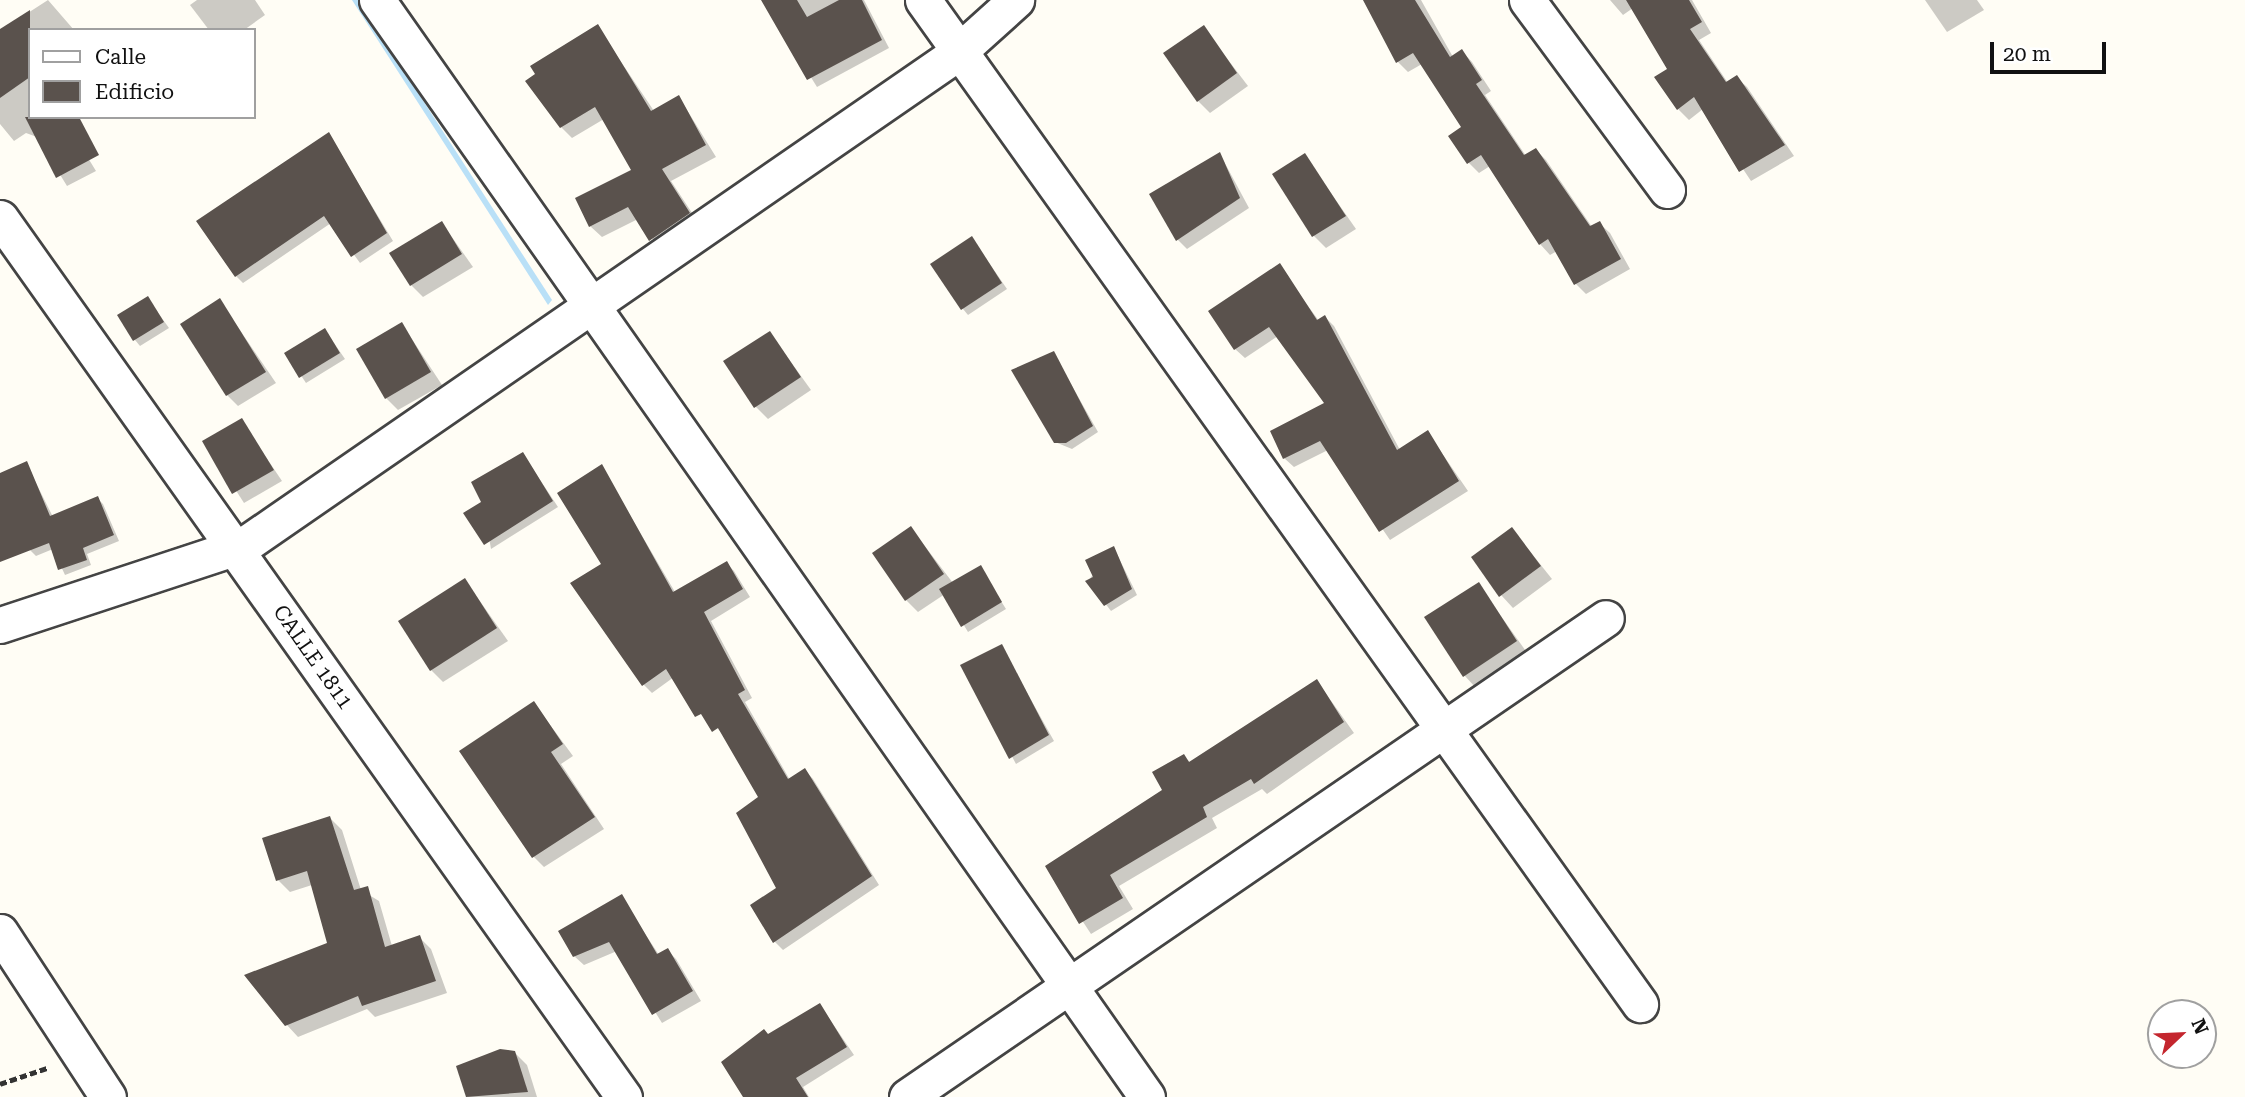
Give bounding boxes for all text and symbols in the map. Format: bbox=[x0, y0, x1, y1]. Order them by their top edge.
legend bbox=[28, 28, 256, 119]
scale bar bbox=[1993, 28, 2108, 72]
text: 20 m bbox=[2003, 42, 2051, 66]
text: Calle bbox=[95, 45, 146, 69]
text: Edificio bbox=[95, 80, 174, 104]
street label: CALLE 1811 bbox=[268, 600, 358, 714]
north arrow bbox=[2147, 999, 2217, 1069]
text: N bbox=[2187, 1015, 2213, 1038]

